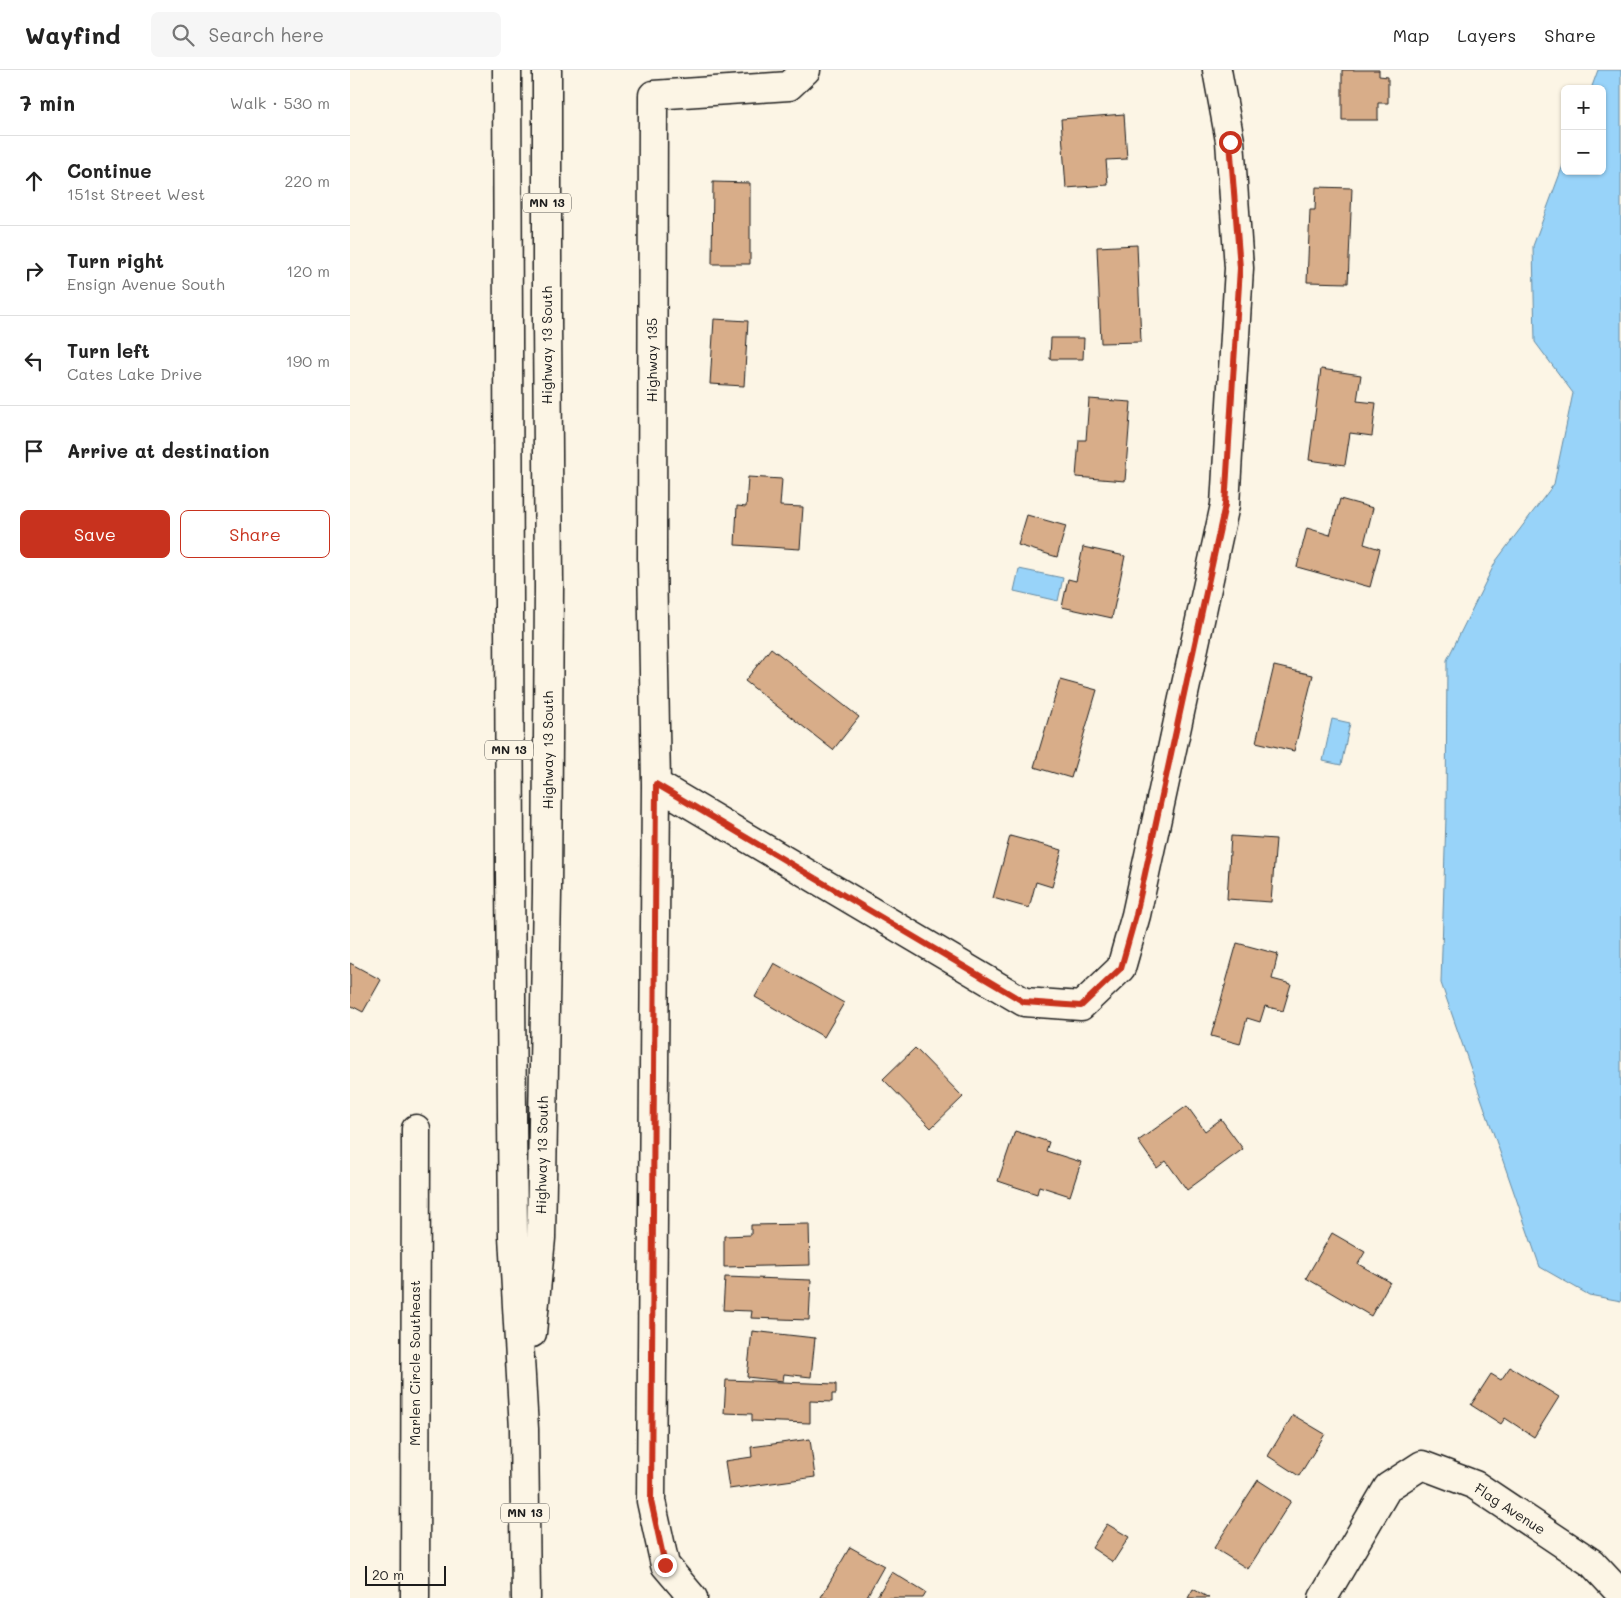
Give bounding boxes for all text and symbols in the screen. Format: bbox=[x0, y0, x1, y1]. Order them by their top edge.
search box bbox=[151, 12, 501, 57]
text: Wayfind bbox=[25, 19, 121, 50]
icon: search bbox=[169, 21, 197, 49]
text: Search here bbox=[209, 22, 324, 47]
text: Map bbox=[1393, 23, 1429, 47]
text: Layers bbox=[1457, 23, 1516, 47]
text: Share bbox=[1544, 23, 1596, 47]
map controls bbox=[1561, 85, 1606, 175]
button: + bbox=[1561, 85, 1606, 130]
text: 7 min bbox=[20, 89, 75, 116]
text: Walk · 530 m bbox=[230, 92, 330, 113]
button: − bbox=[1561, 130, 1606, 175]
route start bbox=[1219, 131, 1242, 154]
text: Continue bbox=[67, 158, 152, 183]
icon: ahead bbox=[20, 167, 48, 195]
text: 220 m bbox=[284, 170, 330, 191]
text: 151st Street West bbox=[67, 183, 205, 204]
road number: MN 13 bbox=[523, 194, 571, 212]
text: Turn right bbox=[67, 248, 164, 273]
icon: right bbox=[20, 257, 48, 285]
text: 120 m bbox=[286, 260, 330, 281]
text: Ensign Avenue South bbox=[67, 273, 225, 294]
street label: Highway 13 South bbox=[537, 286, 556, 404]
street label: Highway 135 bbox=[642, 318, 661, 402]
text: Turn left bbox=[67, 338, 150, 363]
icon: left bbox=[20, 347, 48, 375]
text: 190 m bbox=[286, 350, 330, 371]
text: Cates Lake Drive bbox=[67, 363, 202, 384]
icon: arrive bbox=[20, 437, 48, 465]
text: Arrive at destination bbox=[67, 438, 270, 463]
button: Save bbox=[20, 510, 170, 558]
button: Share bbox=[180, 510, 330, 558]
street label: Highway 13 South bbox=[538, 691, 557, 809]
road number: MN 13 bbox=[485, 740, 533, 760]
street label: Highway 13 South bbox=[531, 1095, 552, 1214]
street label: Marlen Circle Southeast bbox=[405, 1280, 424, 1446]
street label: Flag Avenue bbox=[1471, 1479, 1549, 1539]
road number: MN 13 bbox=[501, 1504, 549, 1522]
route end bbox=[654, 1554, 677, 1577]
scale bar bbox=[365, 1563, 446, 1586]
text: 20 m bbox=[372, 1565, 404, 1584]

